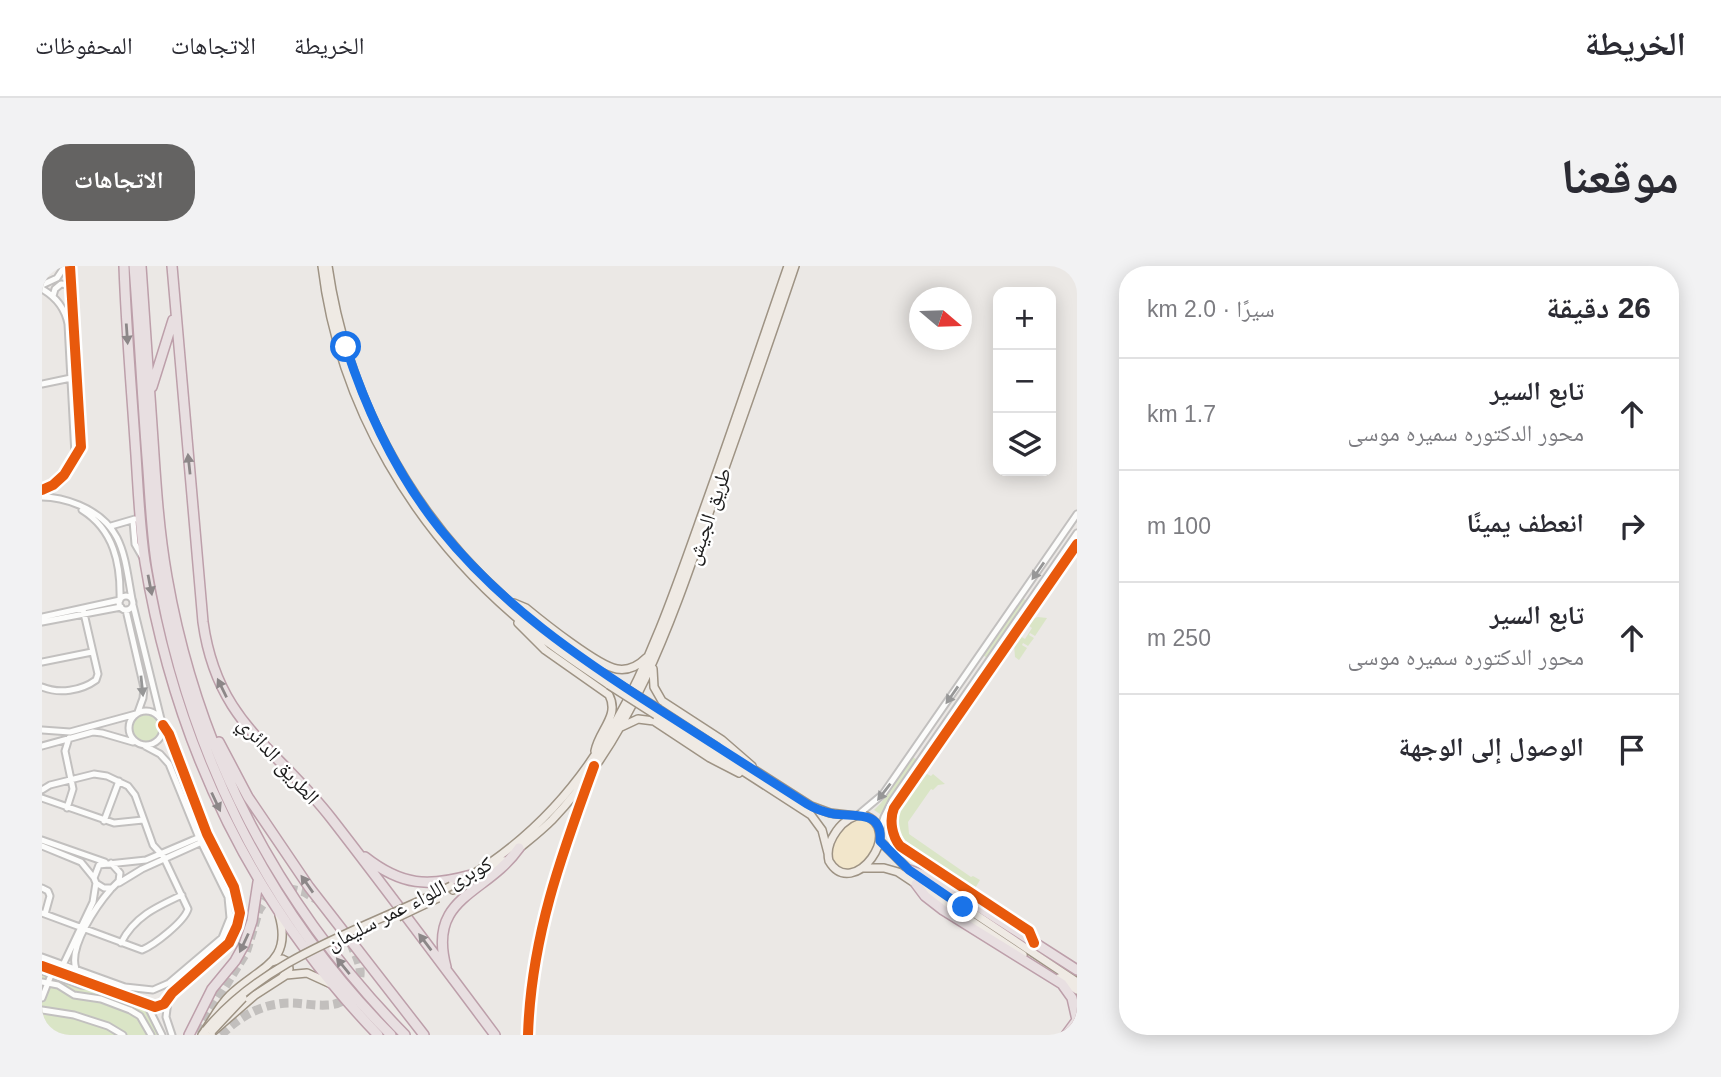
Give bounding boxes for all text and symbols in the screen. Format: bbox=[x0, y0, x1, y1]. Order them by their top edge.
text: الخريطة bbox=[1585, 25, 1686, 62]
text: المحفوظات bbox=[35, 32, 133, 59]
text: الاتجاهات bbox=[171, 32, 256, 59]
text: الخريطة bbox=[294, 32, 365, 59]
button: الاتجاهات bbox=[42, 144, 195, 221]
text: موقعنا bbox=[1561, 149, 1679, 203]
north arrow bbox=[909, 287, 972, 350]
map controls bbox=[993, 287, 1056, 476]
button: + bbox=[993, 287, 1056, 350]
text: 26 دقيقة bbox=[1546, 291, 1651, 324]
text: سيرًا · 2.0 km bbox=[1147, 296, 1275, 322]
one-way arrow bbox=[122, 323, 133, 345]
route start bbox=[330, 331, 361, 362]
button: − bbox=[993, 350, 1056, 413]
text: تابع السير bbox=[1490, 376, 1584, 406]
icon: ahead bbox=[1613, 395, 1651, 433]
text: 1.7 km bbox=[1147, 401, 1216, 427]
button: layers bbox=[993, 413, 1056, 476]
text: محور الدكتوره سميره موسى bbox=[1348, 420, 1584, 446]
one-way arrow bbox=[183, 453, 194, 475]
street label: طريق الجيش bbox=[681, 464, 737, 568]
icon: right bbox=[1613, 507, 1651, 545]
text: انعطف يمينًا bbox=[1467, 508, 1584, 538]
text: 100 m bbox=[1147, 513, 1211, 539]
one-way arrow bbox=[1032, 561, 1045, 580]
one-way arrow bbox=[144, 574, 155, 596]
text: تابع السير bbox=[1490, 600, 1584, 630]
icon: ahead bbox=[1613, 619, 1651, 657]
text: 250 m bbox=[1147, 625, 1211, 651]
text: محور الدكتوره سميره موسى bbox=[1348, 644, 1584, 670]
one-way arrow bbox=[137, 675, 148, 697]
one-way arrow bbox=[216, 678, 228, 698]
one-way arrow bbox=[945, 686, 959, 704]
street label: الطريق الدائري bbox=[230, 712, 324, 812]
icon: arrive bbox=[1613, 731, 1651, 769]
text: الوصول إلى الوجهة bbox=[1399, 732, 1584, 762]
one-way arrow bbox=[877, 783, 891, 801]
one-way arrow bbox=[210, 792, 222, 812]
street label: كوبرى اللواء عمر سليمان bbox=[322, 851, 496, 956]
one-way arrow bbox=[300, 875, 314, 893]
route end bbox=[947, 891, 978, 922]
one-way arrow bbox=[238, 933, 250, 953]
one-way arrow bbox=[417, 933, 432, 951]
one-way arrow bbox=[336, 957, 351, 975]

